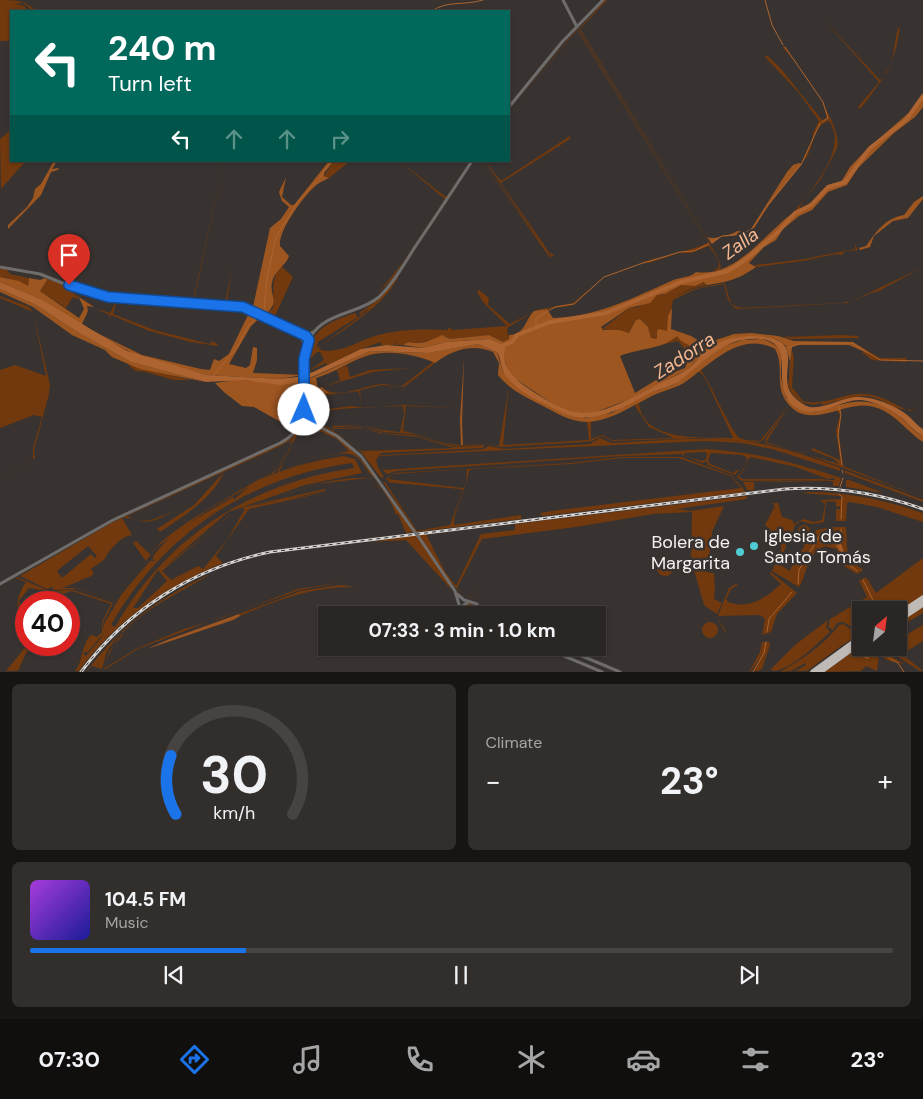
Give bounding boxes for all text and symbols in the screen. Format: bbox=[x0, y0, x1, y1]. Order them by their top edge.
text: 240 m bbox=[108, 25, 217, 71]
icon: left bbox=[25, 30, 90, 95]
text: Turn left bbox=[108, 69, 192, 98]
icon: left bbox=[167, 125, 195, 153]
icon: ahead bbox=[220, 125, 248, 153]
icon: ahead bbox=[273, 125, 301, 153]
icon: right bbox=[326, 125, 354, 153]
water label: Zalla bbox=[717, 222, 764, 265]
pin bbox=[48, 234, 90, 285]
icon: arrive bbox=[55, 241, 83, 269]
water label: Zadorra bbox=[649, 326, 720, 385]
position arrow bbox=[277, 383, 329, 435]
place label: Iglesia de Santo Tomás bbox=[764, 524, 871, 569]
place label: Bolera de Margarita bbox=[651, 530, 730, 575]
marker: Iglesia de Santo Tomás bbox=[748, 540, 760, 552]
marker: Bolera de Margarita bbox=[734, 546, 746, 558]
speed limit sign: 40 bbox=[15, 591, 80, 656]
north arrow bbox=[852, 601, 908, 656]
map controls bbox=[852, 601, 907, 656]
text: 07:33 · 3 min · 1.0 km bbox=[368, 618, 556, 643]
text: Climate bbox=[486, 732, 542, 753]
text: 30 bbox=[200, 741, 268, 809]
text: 23° bbox=[660, 756, 719, 806]
text: − bbox=[486, 763, 501, 800]
text: + bbox=[878, 763, 893, 800]
text: km/h bbox=[213, 801, 255, 825]
text: 104.5 FM bbox=[105, 887, 186, 912]
text: Music bbox=[105, 912, 149, 933]
icon: previous bbox=[160, 961, 188, 989]
icon: pause bbox=[447, 961, 475, 989]
icon: next bbox=[735, 961, 763, 989]
icon: directions bbox=[177, 1042, 212, 1077]
icon: music bbox=[290, 1042, 325, 1077]
icon: phone bbox=[402, 1042, 437, 1077]
icon: climate bbox=[514, 1042, 549, 1077]
icon: car bbox=[626, 1042, 661, 1077]
icon: filters bbox=[738, 1042, 773, 1077]
text: 07:30 bbox=[39, 1045, 100, 1074]
text: 23° bbox=[850, 1045, 884, 1074]

